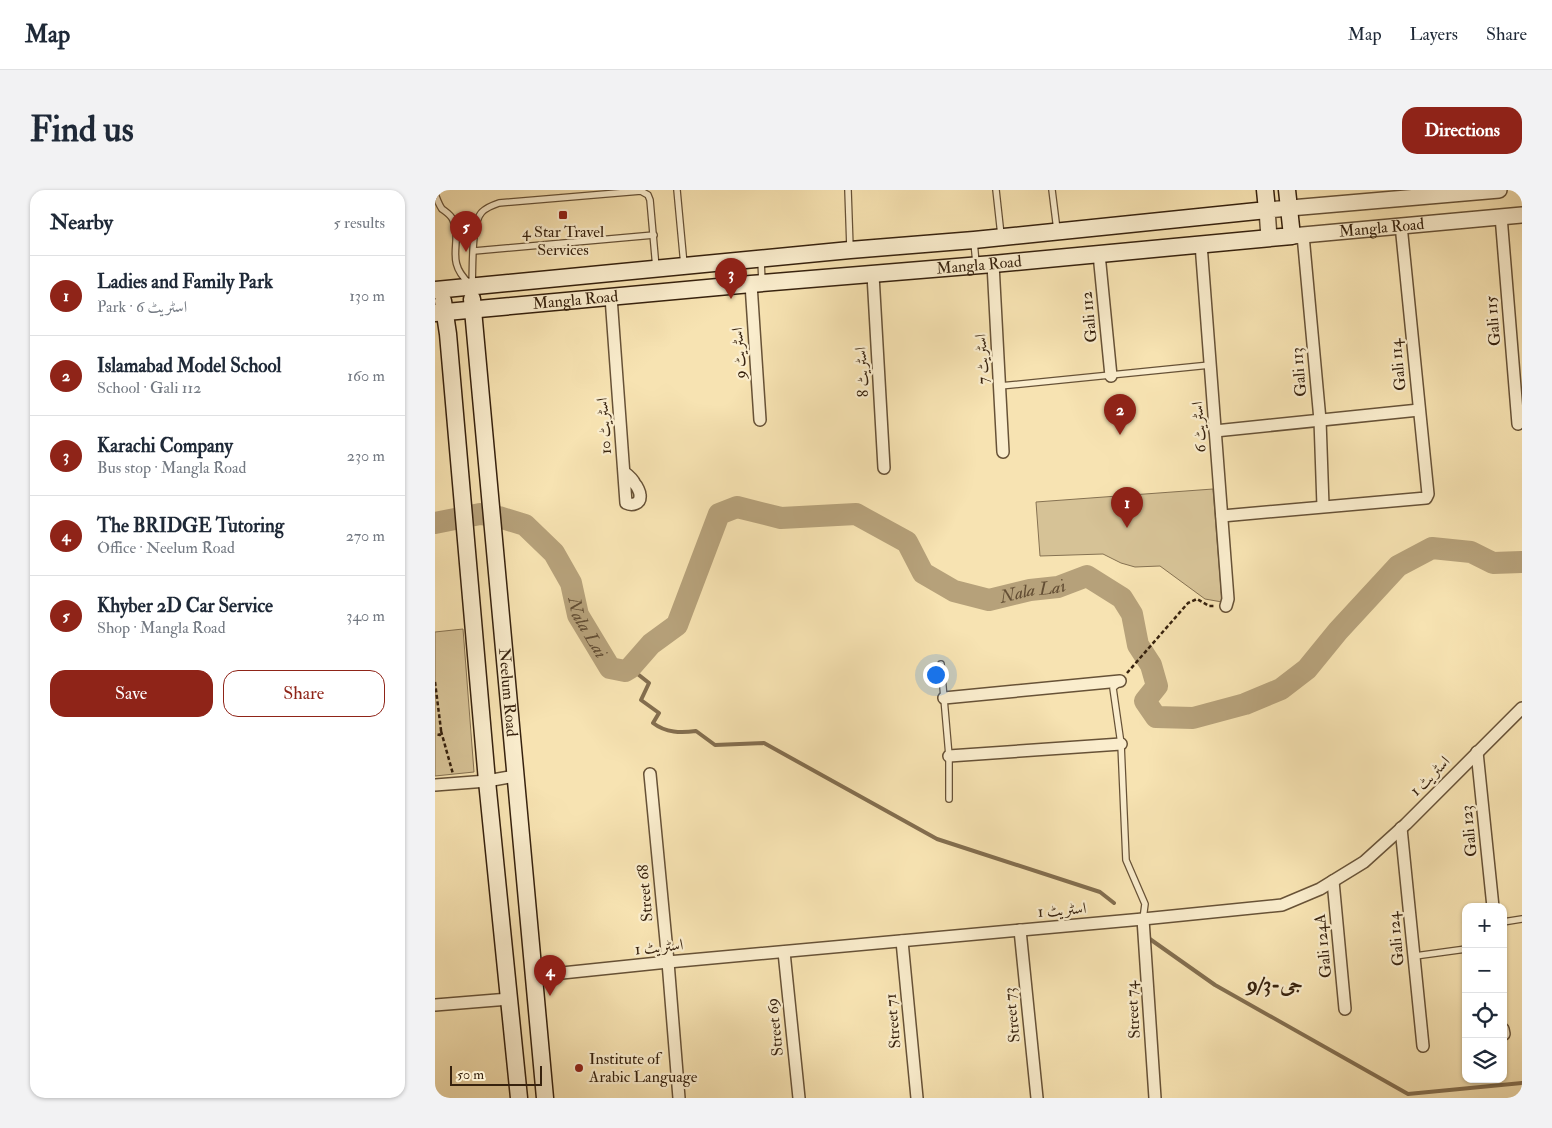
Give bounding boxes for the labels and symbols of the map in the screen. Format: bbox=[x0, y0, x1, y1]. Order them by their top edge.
marker: 4 Star Travel Services bbox=[557, 209, 569, 221]
pin: 5 bbox=[450, 211, 482, 252]
street label: Mangla Road bbox=[1338, 214, 1425, 242]
place label: 4 Star Travel Services bbox=[522, 222, 604, 260]
street label: Mangla Road bbox=[935, 251, 1023, 279]
pin: 3 bbox=[715, 258, 747, 299]
street label: Mangla Road bbox=[532, 286, 619, 314]
street label: Gali 112 bbox=[1076, 290, 1102, 344]
street label: Gali 115 bbox=[1481, 295, 1505, 347]
street label: اسٹریٹ 9 bbox=[727, 327, 751, 380]
street label: اسٹریٹ 7 bbox=[971, 333, 993, 385]
street label: Gali 114 bbox=[1385, 337, 1411, 392]
street label: اسٹریٹ 8 bbox=[851, 346, 873, 398]
street label: Gali 113 bbox=[1287, 347, 1311, 397]
pin: 2 bbox=[1104, 394, 1136, 435]
street label: اسٹریٹ 10 bbox=[592, 397, 616, 455]
street label: اسٹریٹ 6 bbox=[1187, 401, 1211, 453]
pin: 1 bbox=[1111, 487, 1143, 528]
water label: Nala Lai bbox=[996, 574, 1069, 609]
water label: Nala Lai bbox=[563, 594, 613, 662]
street label: Neelum Road bbox=[494, 647, 522, 738]
your location bbox=[923, 662, 949, 688]
street label: اسٹریٹ 1 bbox=[1406, 752, 1454, 800]
street label: Gali 123 bbox=[1456, 804, 1482, 858]
street label: Street 68 bbox=[632, 863, 657, 923]
street label: اسٹریٹ 1 bbox=[1037, 898, 1087, 922]
street label: Gali 124 bbox=[1383, 910, 1409, 967]
street label: Gali 124A bbox=[1310, 913, 1336, 979]
street label: اسٹریٹ 1 bbox=[634, 935, 684, 959]
pin: 4 bbox=[534, 955, 566, 996]
district label: جی-9/3 bbox=[1245, 971, 1303, 998]
street label: Street 74 bbox=[1121, 979, 1145, 1039]
street label: Street 73 bbox=[999, 986, 1025, 1044]
street label: Street 71 bbox=[881, 993, 905, 1049]
street label: Street 69 bbox=[762, 997, 788, 1057]
place label: Institute of Arabic Language bbox=[588, 1049, 698, 1087]
marker: Institute of Arabic Language bbox=[573, 1062, 585, 1074]
scale bar bbox=[450, 1063, 543, 1086]

